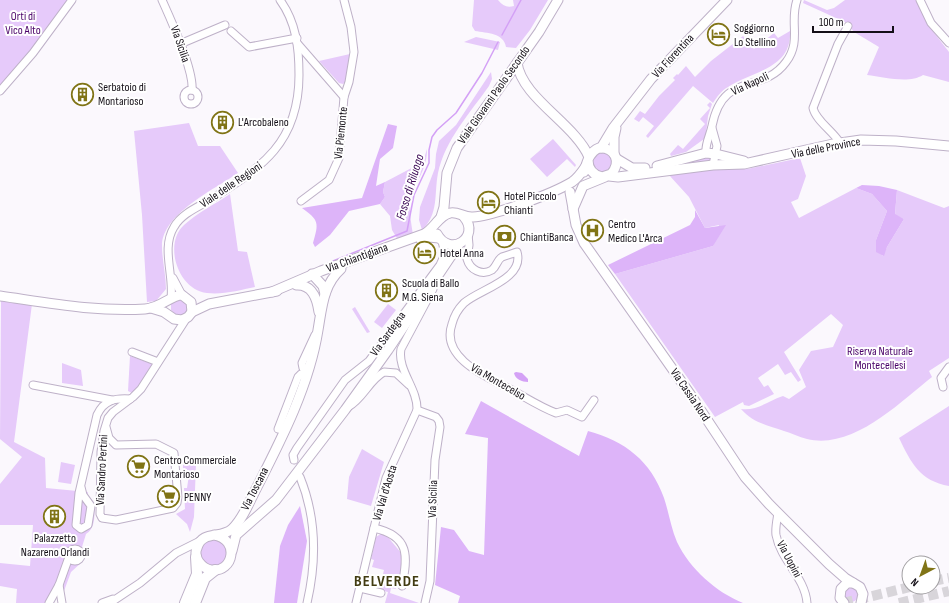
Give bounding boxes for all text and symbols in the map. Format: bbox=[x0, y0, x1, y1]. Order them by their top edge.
scale bar bbox=[813, 8, 893, 34]
park label: Orti di Vico Alto bbox=[5, 9, 41, 38]
text: 100 m bbox=[819, 15, 844, 30]
place label: Soggiorno Lo Stellino bbox=[734, 21, 776, 50]
hotel icon: Soggiorno Lo Stellino bbox=[705, 22, 731, 48]
street label: Via Sicilia bbox=[167, 24, 193, 65]
street label: Via Fiorentina bbox=[649, 30, 698, 81]
street label: Viale Giovanni Paolo Secondo bbox=[455, 43, 534, 147]
street label: Via Napoli bbox=[729, 69, 771, 99]
place label: Serbatoio di Montarioso bbox=[98, 80, 146, 109]
building icon: Serbatoio di Montarioso bbox=[70, 81, 96, 107]
street label: Via Piemonte bbox=[331, 106, 351, 160]
building icon: L'Arcobaleno bbox=[209, 109, 235, 135]
place label: L'Arcobaleno bbox=[238, 115, 289, 130]
street label: Via delle Province bbox=[790, 134, 862, 162]
water label: Fosso di Riluogo bbox=[392, 152, 428, 222]
street label: Viale delle Regioni bbox=[197, 159, 265, 211]
place label: Hotel Piccolo Chianti bbox=[504, 189, 557, 218]
hotel icon: Hotel Piccolo Chianti bbox=[475, 190, 501, 216]
place label: Centro Medico L'Arca bbox=[608, 217, 663, 246]
hospital icon: Centro Medico L'Arca bbox=[580, 218, 606, 244]
bank icon: ChiantiBanca bbox=[491, 224, 517, 250]
place label: ChiantiBanca bbox=[520, 230, 574, 245]
street label: Via Chiantigiana bbox=[324, 240, 390, 276]
hotel icon: Hotel Anna bbox=[412, 240, 438, 266]
place label: Hotel Anna bbox=[440, 246, 484, 261]
place label: Scuola di Ballo M.G. Siena bbox=[402, 276, 459, 305]
building icon: Scuola di Ballo M.G. Siena bbox=[374, 277, 400, 303]
street label: Via Sardegna bbox=[367, 308, 409, 359]
park label: Riserva Naturale Montecellesi bbox=[847, 344, 913, 373]
street label: Via Montecelso bbox=[468, 360, 528, 404]
street label: Via Cassia Nord bbox=[667, 366, 713, 424]
street label: Via Sandro Pertini bbox=[93, 434, 111, 506]
place label: Centro Commerciale Montarioso bbox=[154, 453, 237, 482]
supermarket icon: Centro Commerciale Montarioso bbox=[125, 454, 151, 480]
street label: Via Val d'Aosta bbox=[369, 463, 401, 523]
street label: Via Toscana bbox=[238, 465, 272, 513]
street label: Via Sicilia bbox=[425, 479, 441, 518]
supermarket icon: PENNY bbox=[155, 484, 181, 510]
place label: PENNY bbox=[184, 490, 211, 505]
building icon: Palazzetto Nazareno Orlandi bbox=[42, 504, 68, 530]
place label: Palazzetto Nazareno Orlandi bbox=[21, 531, 89, 560]
street label: Via Uopini bbox=[773, 538, 805, 580]
north arrow bbox=[901, 555, 941, 595]
district label: BELVERDE bbox=[354, 572, 420, 591]
text: N bbox=[908, 575, 921, 589]

